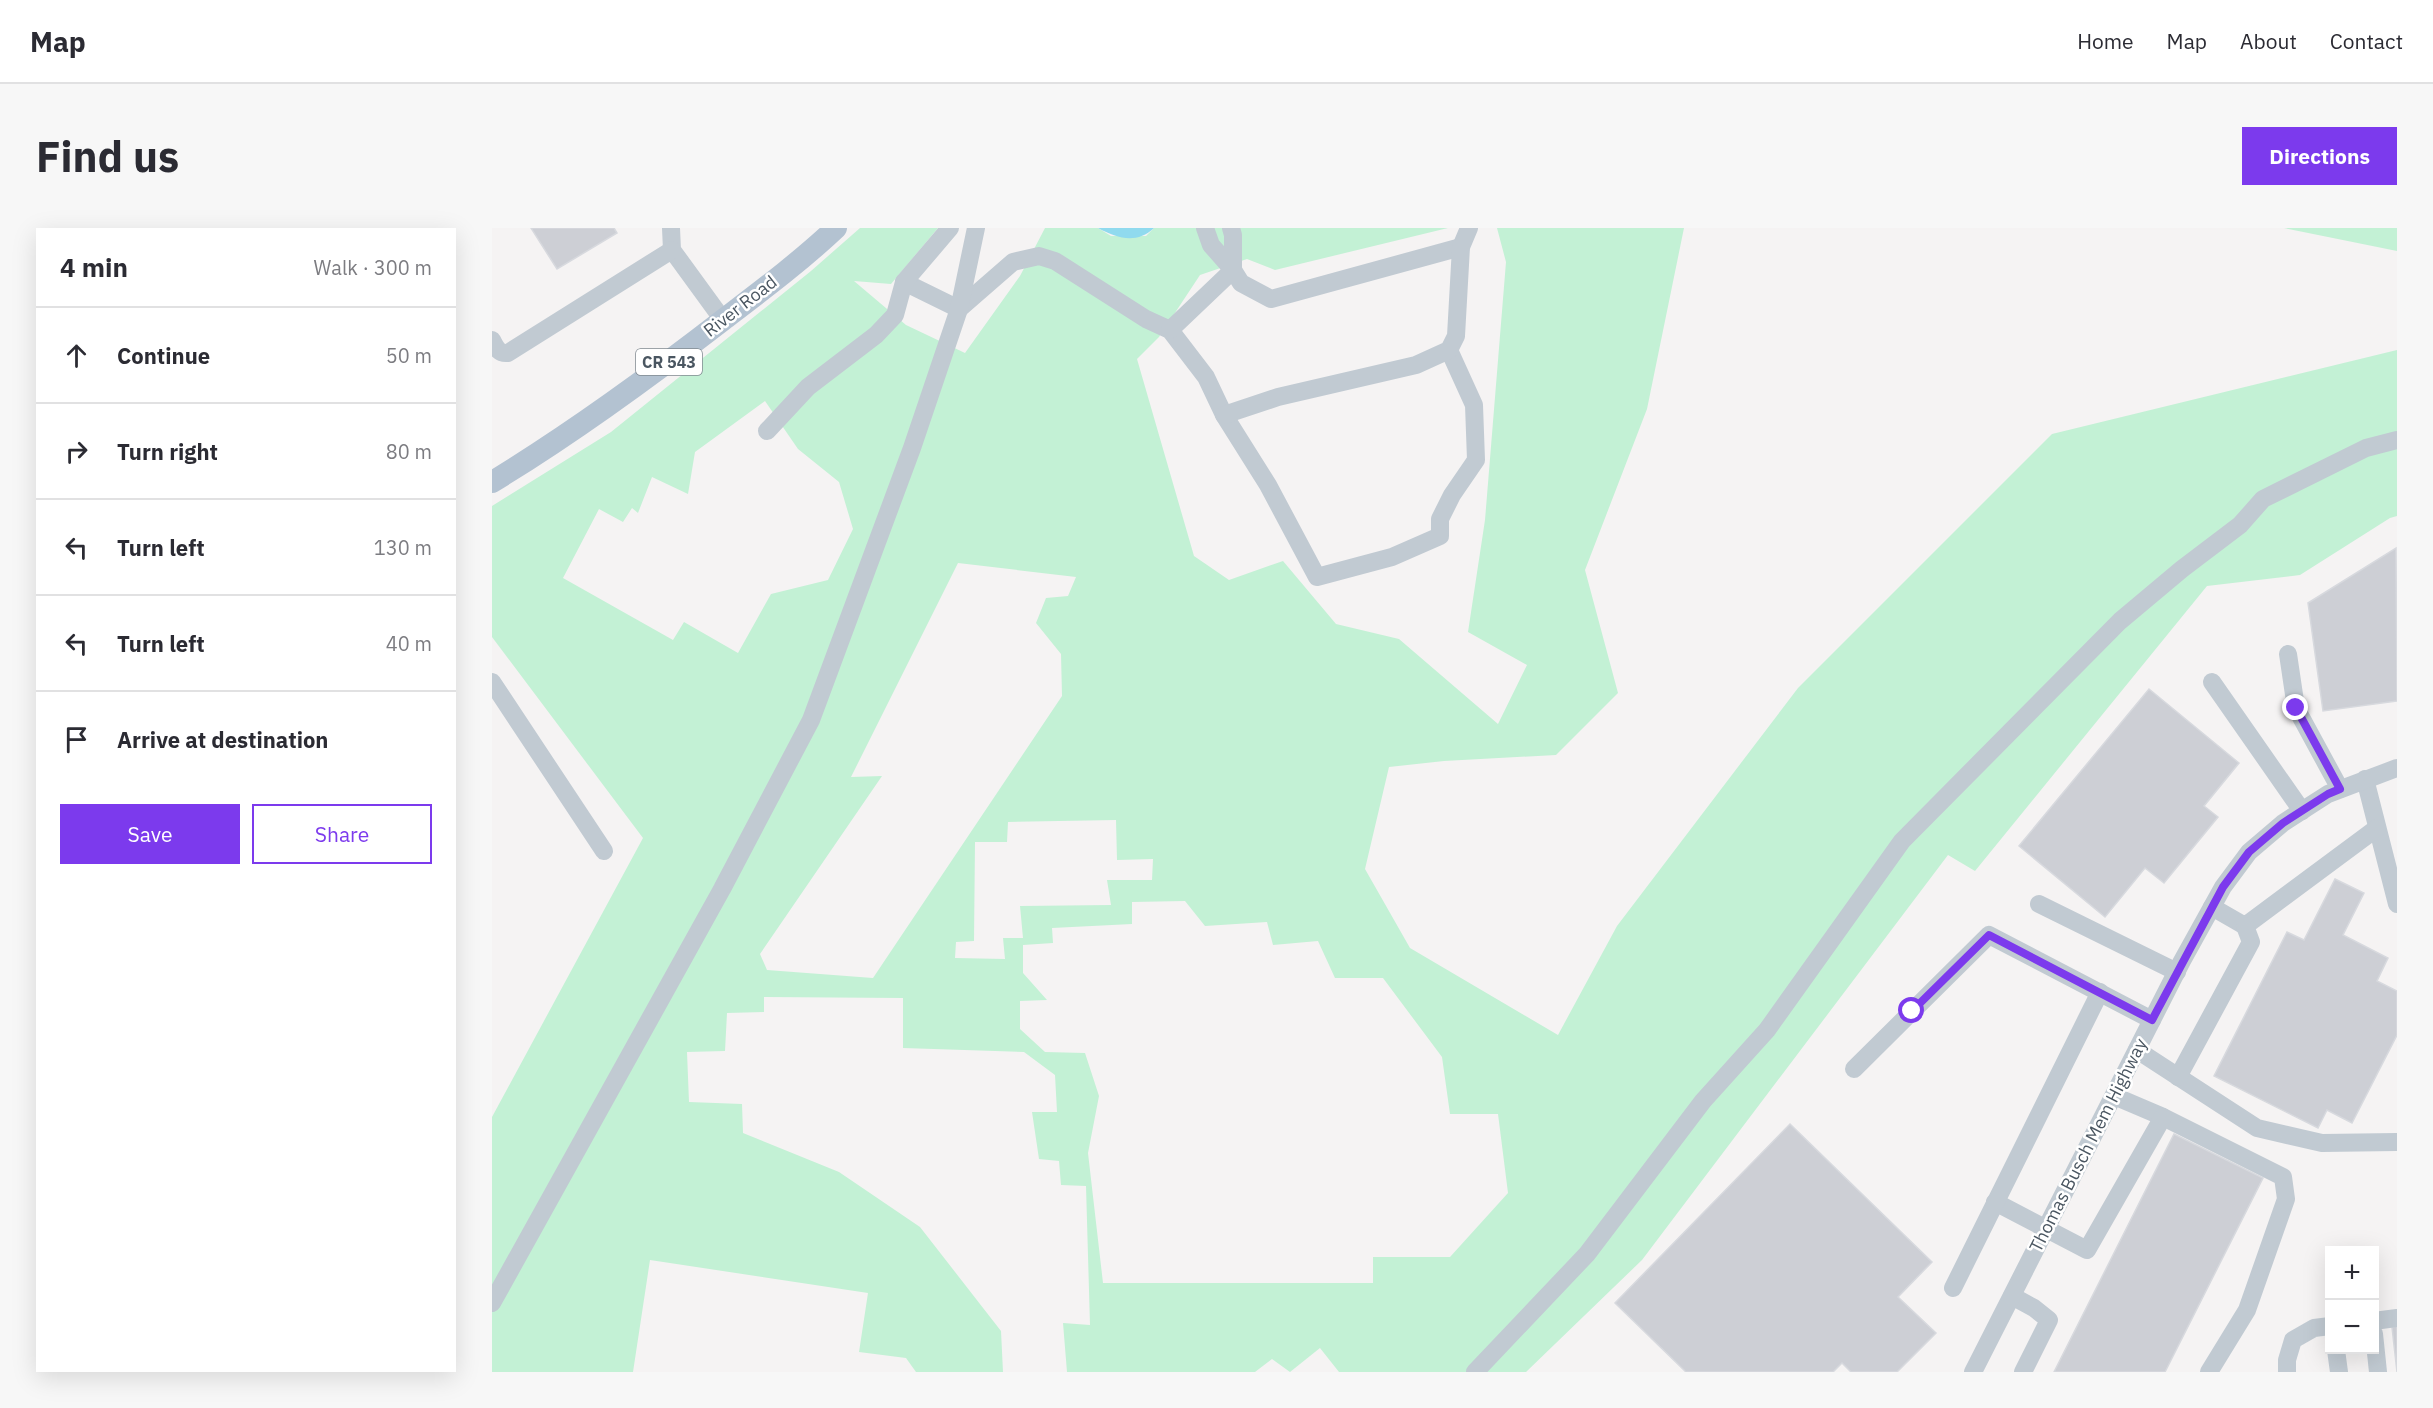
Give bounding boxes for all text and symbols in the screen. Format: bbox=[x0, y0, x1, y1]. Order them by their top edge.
text: Map bbox=[30, 23, 86, 60]
text: Home bbox=[2077, 27, 2134, 55]
text: Map bbox=[2167, 27, 2207, 55]
text: About bbox=[2240, 27, 2297, 55]
text: Contact bbox=[2330, 27, 2403, 55]
button: Directions bbox=[2242, 127, 2397, 185]
text: Find us bbox=[36, 129, 179, 184]
text: 4 min bbox=[60, 250, 128, 284]
text: Walk · 300 m bbox=[314, 254, 432, 281]
street label: River Road bbox=[699, 270, 781, 342]
icon: ahead bbox=[60, 339, 93, 372]
text: Continue bbox=[117, 341, 210, 370]
text: 50 m bbox=[386, 342, 432, 369]
road number: CR 543 bbox=[636, 349, 702, 375]
icon: right bbox=[60, 435, 93, 468]
text: Turn right bbox=[117, 437, 218, 466]
text: 80 m bbox=[386, 438, 432, 465]
icon: left bbox=[60, 531, 93, 564]
text: Turn left bbox=[117, 533, 205, 562]
text: 130 m bbox=[374, 534, 432, 561]
icon: left bbox=[60, 627, 93, 660]
text: Turn left bbox=[117, 629, 205, 658]
text: 40 m bbox=[386, 630, 432, 657]
route end bbox=[2282, 694, 2308, 720]
icon: arrive bbox=[60, 723, 93, 756]
text: Arrive at destination bbox=[117, 725, 328, 754]
button: Save bbox=[60, 804, 240, 864]
button: Share bbox=[252, 804, 432, 864]
route start bbox=[1898, 997, 1924, 1023]
street label: Thomas Busch Mem Highway bbox=[2024, 1034, 2152, 1256]
map controls bbox=[2325, 1246, 2379, 1354]
button: + bbox=[2325, 1246, 2379, 1300]
button: − bbox=[2325, 1300, 2379, 1354]

